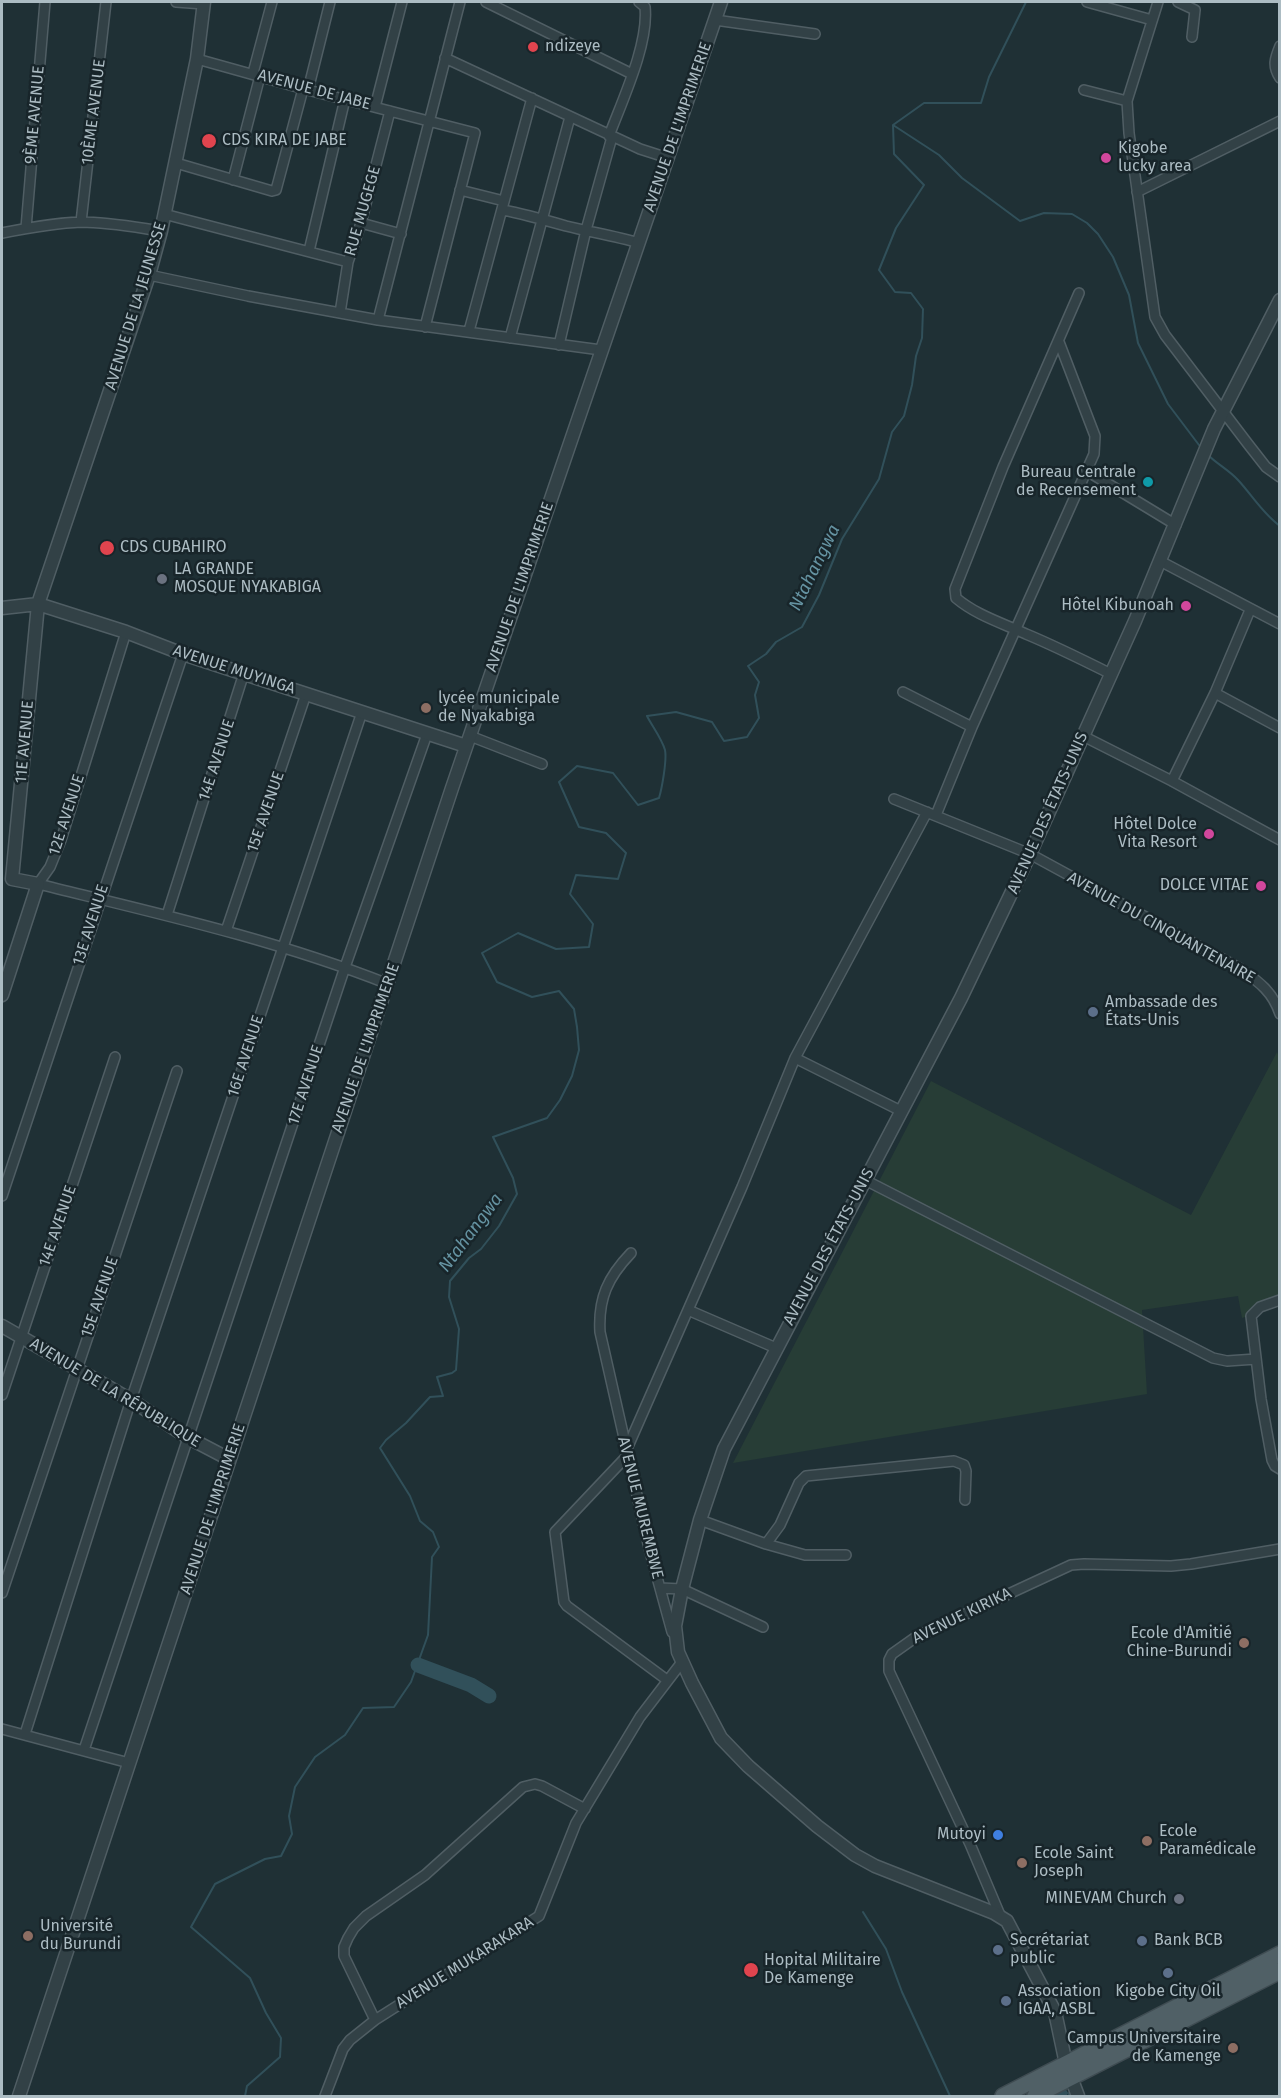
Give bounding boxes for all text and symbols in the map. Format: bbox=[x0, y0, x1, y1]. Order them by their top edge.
place label: ndizeye bbox=[545, 37, 601, 57]
street label: AVENUE DE L'IMPRIMERIE bbox=[640, 39, 716, 215]
marker: ndizeye bbox=[526, 40, 540, 54]
street label: 10ÈME AVENUE bbox=[78, 58, 110, 166]
street label: 9ÈME AVENUE bbox=[21, 65, 49, 165]
street label: AVENUE DE JABE bbox=[255, 66, 373, 114]
place label: CDS KIRA DE JABE bbox=[222, 131, 347, 151]
marker: CDS KIRA DE JABE bbox=[200, 132, 218, 150]
place label: Kigobe lucky area bbox=[1118, 139, 1192, 177]
marker: Kigobe lucky area bbox=[1099, 151, 1113, 165]
street label: RUE MUGEGE bbox=[341, 164, 385, 258]
street label: AVENUE DE LA JEUNESSE bbox=[101, 220, 171, 392]
place label: Bureau Centrale de Recensement bbox=[1016, 463, 1136, 501]
marker: Bureau Centrale de Recensement bbox=[1141, 475, 1155, 489]
street label: AVENUE DE L'IMPRIMERIE bbox=[482, 499, 558, 675]
water label: Ntahangwa bbox=[785, 521, 845, 615]
place label: CDS CUBAHIRO bbox=[120, 538, 227, 558]
marker: CDS CUBAHIRO bbox=[98, 539, 116, 557]
place label: LA GRANDE MOSQUE NYAKABIGA bbox=[174, 560, 321, 598]
marker: LA GRANDE MOSQUE NYAKABIGA bbox=[155, 572, 169, 586]
place label: Hôtel Kibunoah bbox=[1061, 596, 1174, 616]
marker: Hôtel Kibunoah bbox=[1179, 599, 1193, 613]
street label: AVENUE MUYINGA bbox=[170, 641, 298, 699]
place label: lycée municipale de Nyakabiga bbox=[438, 689, 560, 727]
street label: 11E AVENUE bbox=[12, 700, 38, 784]
marker: lycée municipale de Nyakabiga bbox=[419, 701, 433, 715]
street label: 14E AVENUE bbox=[195, 717, 239, 803]
street label: AVENUE DES ÉTATS-UNIS bbox=[1004, 729, 1092, 897]
street label: 15E AVENUE bbox=[243, 769, 289, 855]
street label: 12E AVENUE bbox=[45, 772, 89, 858]
place label: Hôtel Dolce Vita Resort bbox=[1113, 815, 1197, 853]
marker: Hôtel Dolce Vita Resort bbox=[1202, 827, 1216, 841]
street label: AVENUE DU CINQUANTENAIRE bbox=[1064, 868, 1258, 988]
place label: DOLCE VITAE bbox=[1160, 876, 1249, 896]
marker: DOLCE VITAE bbox=[1254, 879, 1268, 893]
street label: 13E AVENUE bbox=[69, 882, 113, 968]
street label: AVENUE DE L'IMPRIMERIE bbox=[328, 960, 404, 1136]
place label: Ambassade des États-Unis bbox=[1105, 993, 1217, 1031]
marker: Ambassade des États-Unis bbox=[1086, 1005, 1100, 1019]
street label: 16E AVENUE bbox=[224, 1013, 268, 1099]
street label: 17E AVENUE bbox=[284, 1042, 328, 1128]
street label: AVENUE DES ÉTATS-UNIS bbox=[779, 1165, 879, 1329]
street label: 14E AVENUE bbox=[35, 1183, 81, 1269]
water label: Ntahangwa bbox=[434, 1189, 508, 1277]
street label: 15E AVENUE bbox=[77, 1254, 123, 1340]
street label: AVENUE DE LA RÉPUBLIQUE bbox=[26, 1334, 204, 1452]
street label: AVENUE DE L'IMPRIMERIE bbox=[176, 1421, 250, 1597]
street label: AVENUE MUREMBWE bbox=[613, 1435, 667, 1581]
street label: AVENUE KIRIKA bbox=[909, 1584, 1015, 1648]
place label: Ecole d'Amitié Chine-Burundi bbox=[1127, 1624, 1232, 1662]
marker: Ecole d'Amitié Chine-Burundi bbox=[1237, 1636, 1251, 1650]
place label: Ecole Paramédicale bbox=[1159, 1822, 1256, 1860]
place label: Mutoyi bbox=[937, 1825, 986, 1845]
marker: Mutoyi bbox=[991, 1828, 1005, 1842]
marker: Ecole Paramédicale bbox=[1140, 1834, 1154, 1848]
place label: Ecole Saint Joseph bbox=[1034, 1844, 1114, 1882]
marker: Ecole Saint Joseph bbox=[1015, 1856, 1029, 1870]
place label: MINEVAM Church bbox=[1046, 1889, 1167, 1909]
marker: MINEVAM Church bbox=[1172, 1892, 1186, 1906]
street label: AVENUE MUKARAKARA bbox=[393, 1913, 537, 2013]
place label: Université du Burundi bbox=[40, 1917, 121, 1955]
marker: Université du Burundi bbox=[21, 1929, 35, 1943]
place label: Secrétariat public bbox=[1010, 1931, 1089, 1969]
place label: Bank BCB bbox=[1154, 1931, 1223, 1951]
marker: Bank BCB bbox=[1135, 1934, 1149, 1948]
marker: Secrétariat public bbox=[991, 1943, 1005, 1957]
place label: Hopital Militaire De Kamenge bbox=[764, 1951, 881, 1989]
marker: Hopital Militaire De Kamenge bbox=[742, 1961, 760, 1979]
marker: Kigobe City Oil bbox=[1161, 1966, 1175, 1980]
place label: Association IGAA, ASBL bbox=[1018, 1982, 1101, 2020]
place label: Kigobe City Oil bbox=[1115, 1982, 1221, 2002]
marker: Association IGAA, ASBL bbox=[999, 1994, 1013, 2008]
place label: Campus Universitaire de Kamenge bbox=[1067, 2029, 1221, 2067]
marker: Campus Universitaire de Kamenge bbox=[1226, 2041, 1240, 2055]

